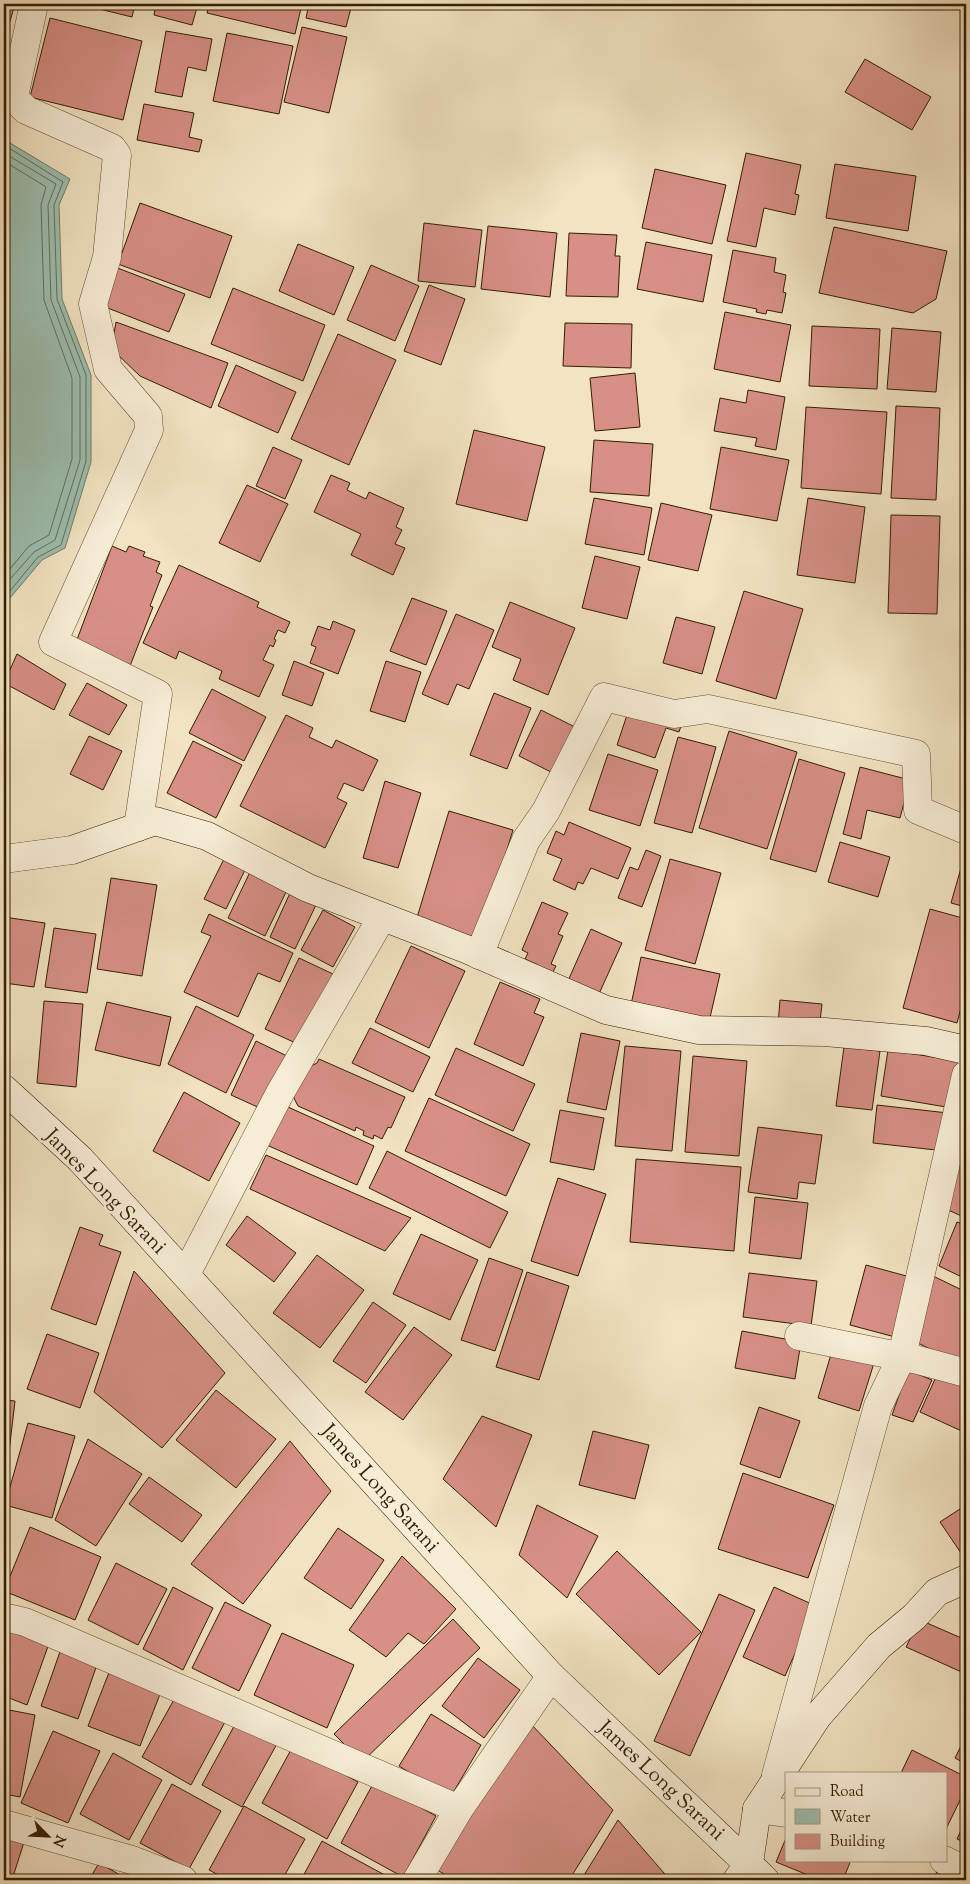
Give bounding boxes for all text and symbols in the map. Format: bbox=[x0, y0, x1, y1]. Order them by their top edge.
street label: James Long Sarani bbox=[36, 1122, 172, 1262]
street label: James Long Sarani bbox=[313, 1417, 446, 1560]
street label: James Long Sarani bbox=[590, 1714, 731, 1848]
legend bbox=[785, 1772, 948, 1862]
text: Road bbox=[830, 1782, 864, 1803]
text: Water bbox=[830, 1808, 871, 1829]
north arrow bbox=[22, 1812, 72, 1862]
text: N bbox=[47, 1831, 69, 1850]
text: Building bbox=[830, 1832, 885, 1853]

